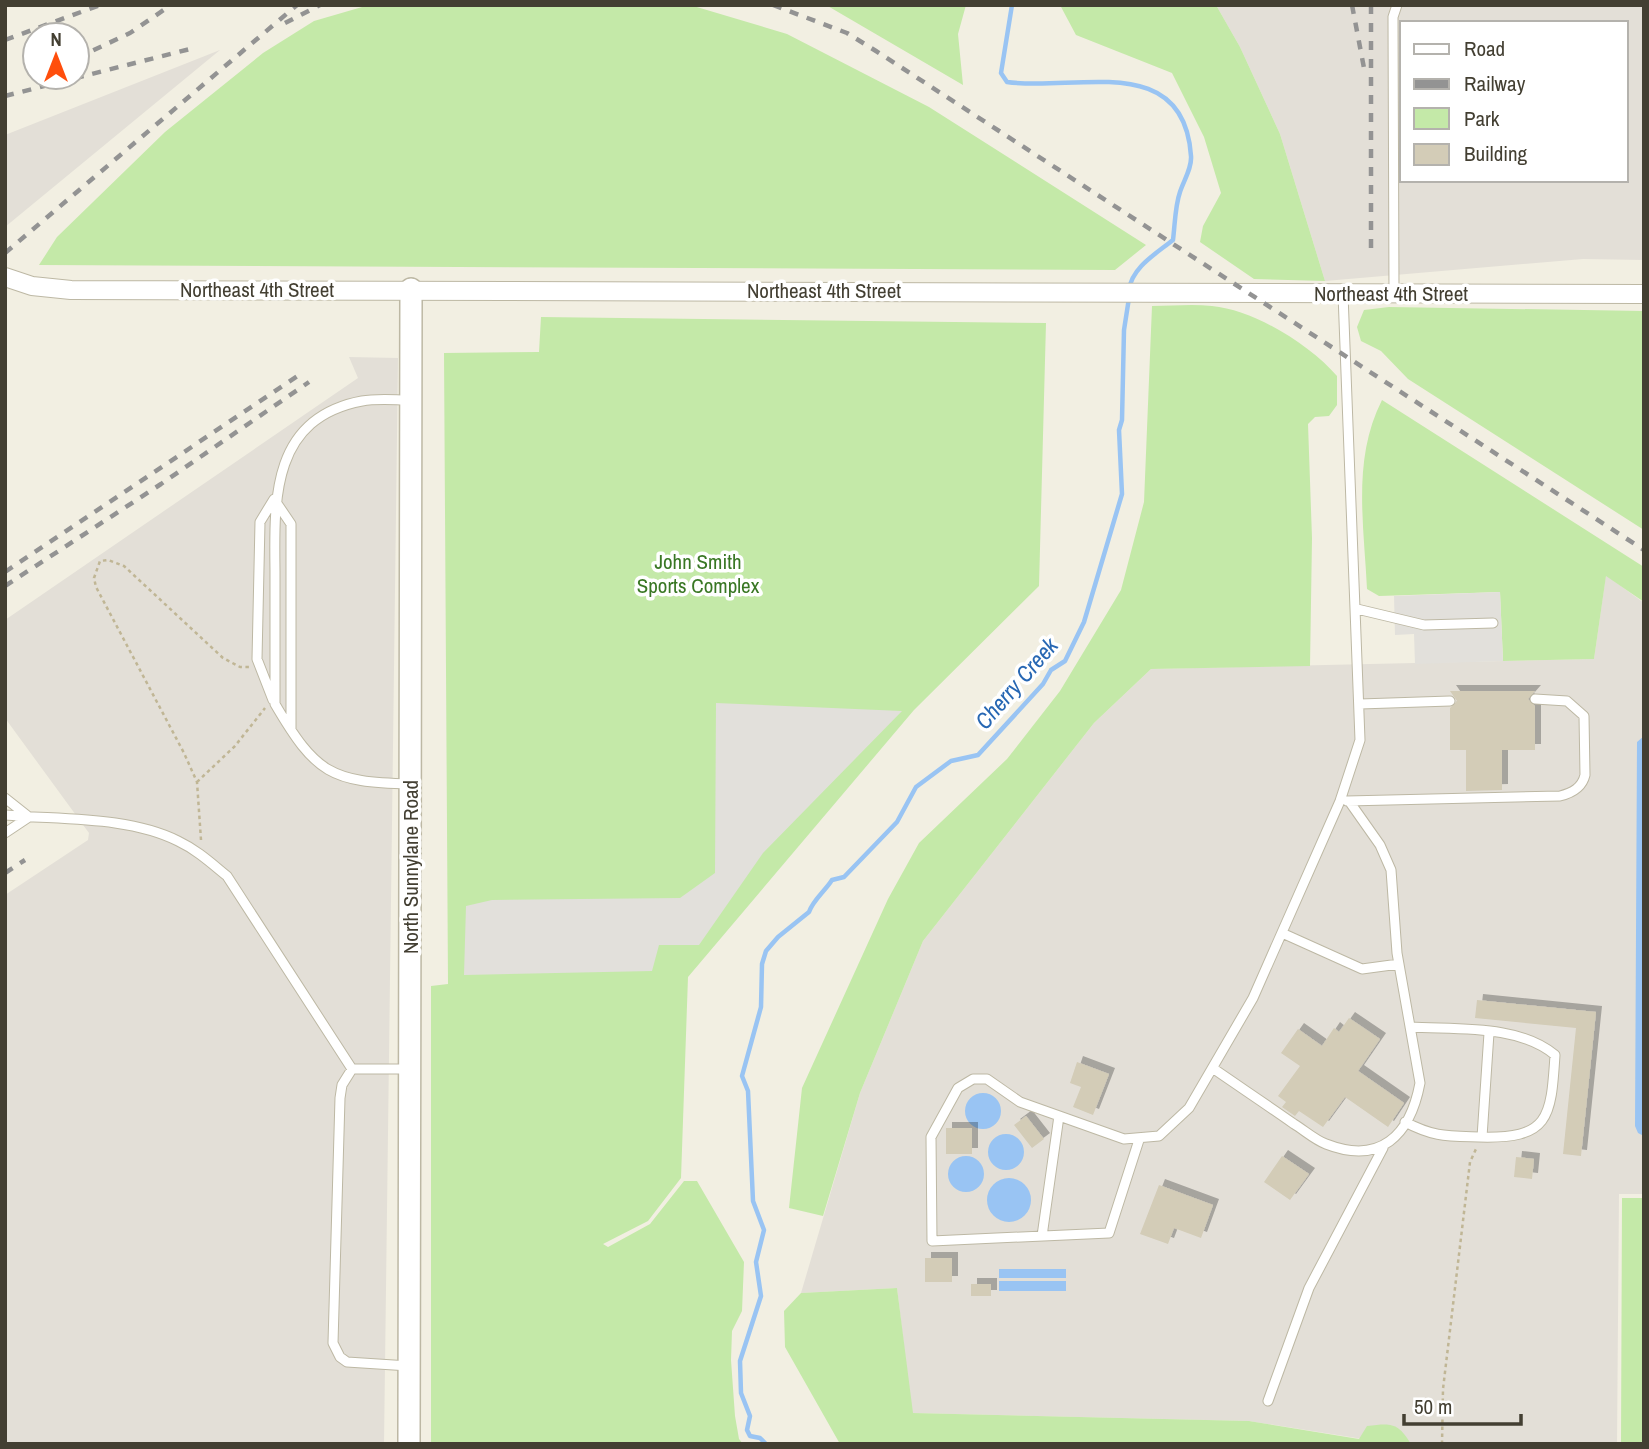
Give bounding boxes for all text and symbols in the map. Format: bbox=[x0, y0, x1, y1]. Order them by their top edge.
north arrow bbox=[21, 21, 91, 91]
legend bbox=[1400, 21, 1628, 182]
text: N bbox=[50, 26, 62, 52]
text: Road bbox=[1464, 34, 1505, 63]
text: Railway bbox=[1464, 69, 1526, 98]
text: Park bbox=[1464, 104, 1500, 133]
text: Building bbox=[1464, 139, 1528, 168]
street label: Northeast 4th Street bbox=[180, 275, 334, 304]
street label: Northeast 4th Street bbox=[747, 276, 901, 305]
street label: Northeast 4th Street bbox=[1314, 279, 1468, 308]
park label: John Smith Sports Complex bbox=[637, 547, 760, 600]
water label: Cherry Creek bbox=[968, 629, 1066, 735]
street label: North Sunnylane Road bbox=[396, 780, 425, 954]
scale bar bbox=[1404, 1382, 1521, 1426]
text: 50 m bbox=[1414, 1392, 1452, 1421]

